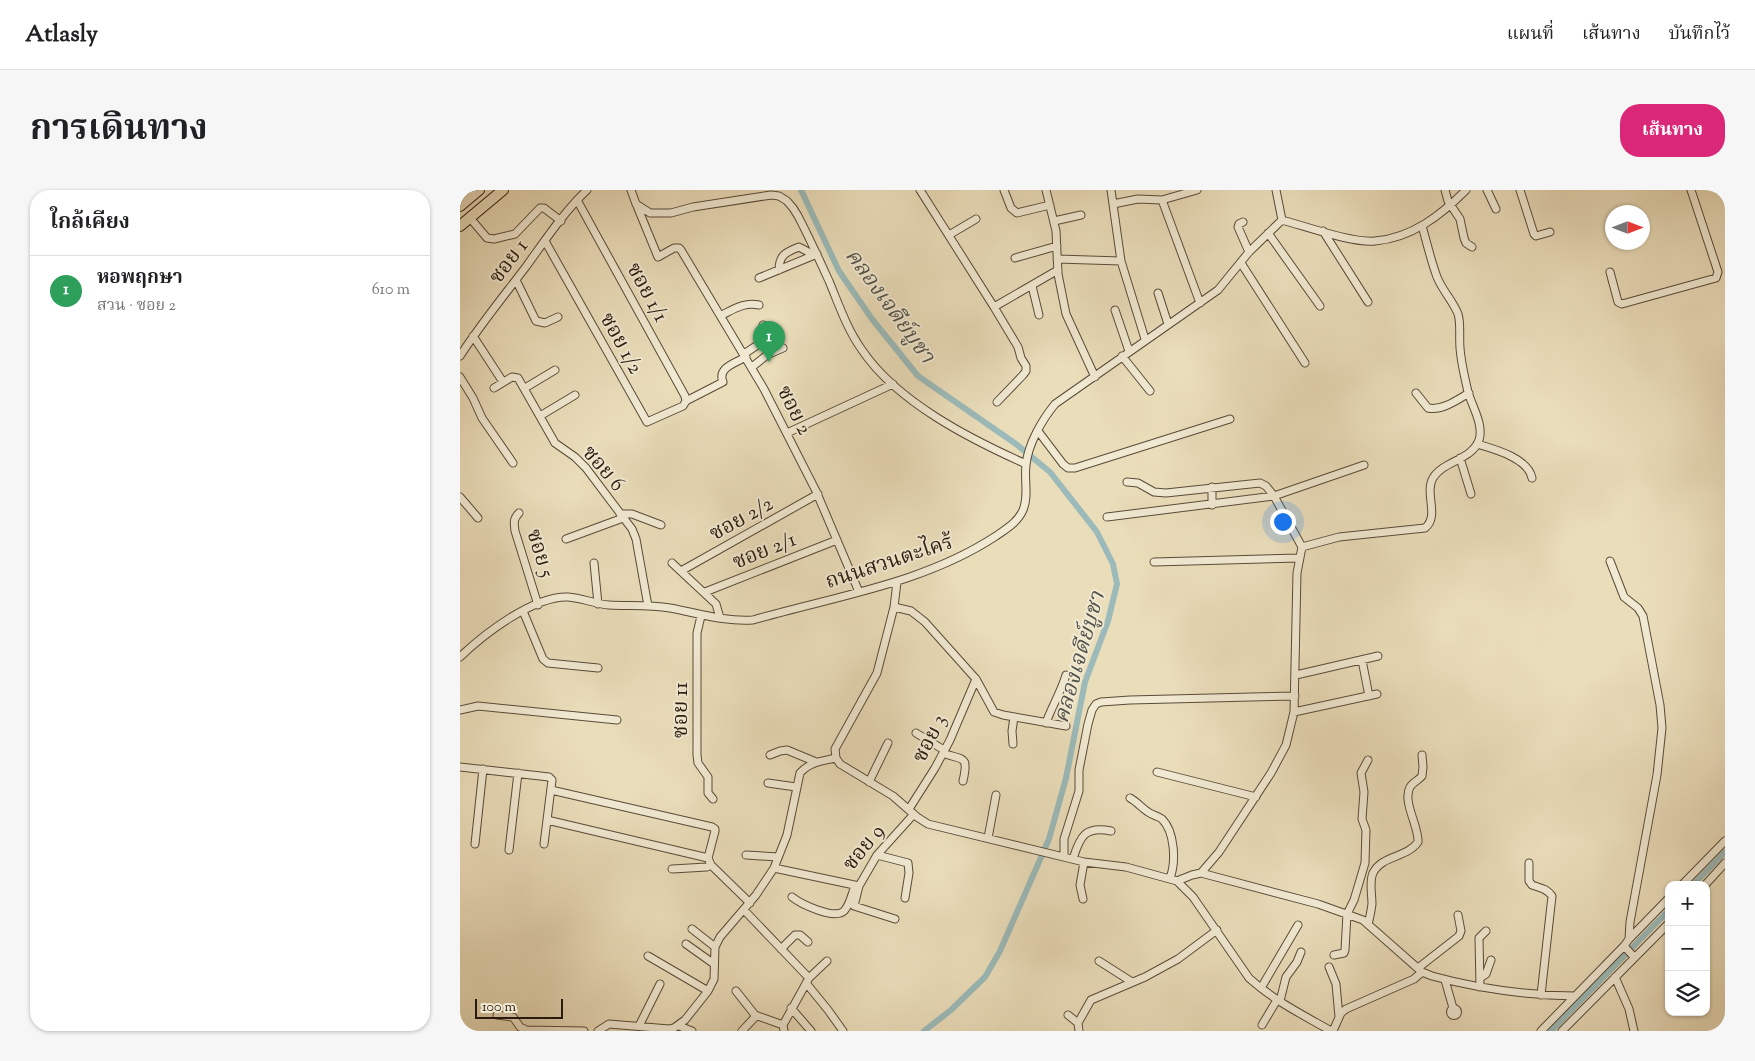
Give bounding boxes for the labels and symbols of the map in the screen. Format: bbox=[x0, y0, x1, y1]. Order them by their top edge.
north arrow bbox=[1605, 205, 1650, 250]
street label: ซอย 1 bbox=[483, 234, 536, 291]
water label: คลองเจดีย์บูชา bbox=[836, 243, 942, 372]
street label: ซอย 1/1 bbox=[618, 258, 675, 328]
street label: ซอย 1/2 bbox=[591, 308, 649, 380]
pin: 1 bbox=[753, 321, 785, 362]
street label: ซอย 2 bbox=[768, 381, 818, 441]
street label: ซอย 6 bbox=[574, 440, 631, 499]
street label: ซอย 2/2 bbox=[705, 490, 779, 550]
your location bbox=[1270, 509, 1296, 535]
street label: ซอย 5 bbox=[518, 526, 561, 581]
street label: ซอย 2/1 bbox=[728, 526, 801, 578]
street label: ถนนสวนตะไคร้ bbox=[821, 526, 957, 598]
water label: คลองเจดีย์บูชา bbox=[1047, 587, 1115, 727]
street label: ซอย 11 bbox=[667, 682, 697, 738]
street label: ซอย 3 bbox=[906, 710, 956, 768]
street label: ซอย 9 bbox=[836, 819, 893, 878]
scale bar bbox=[475, 996, 562, 1019]

